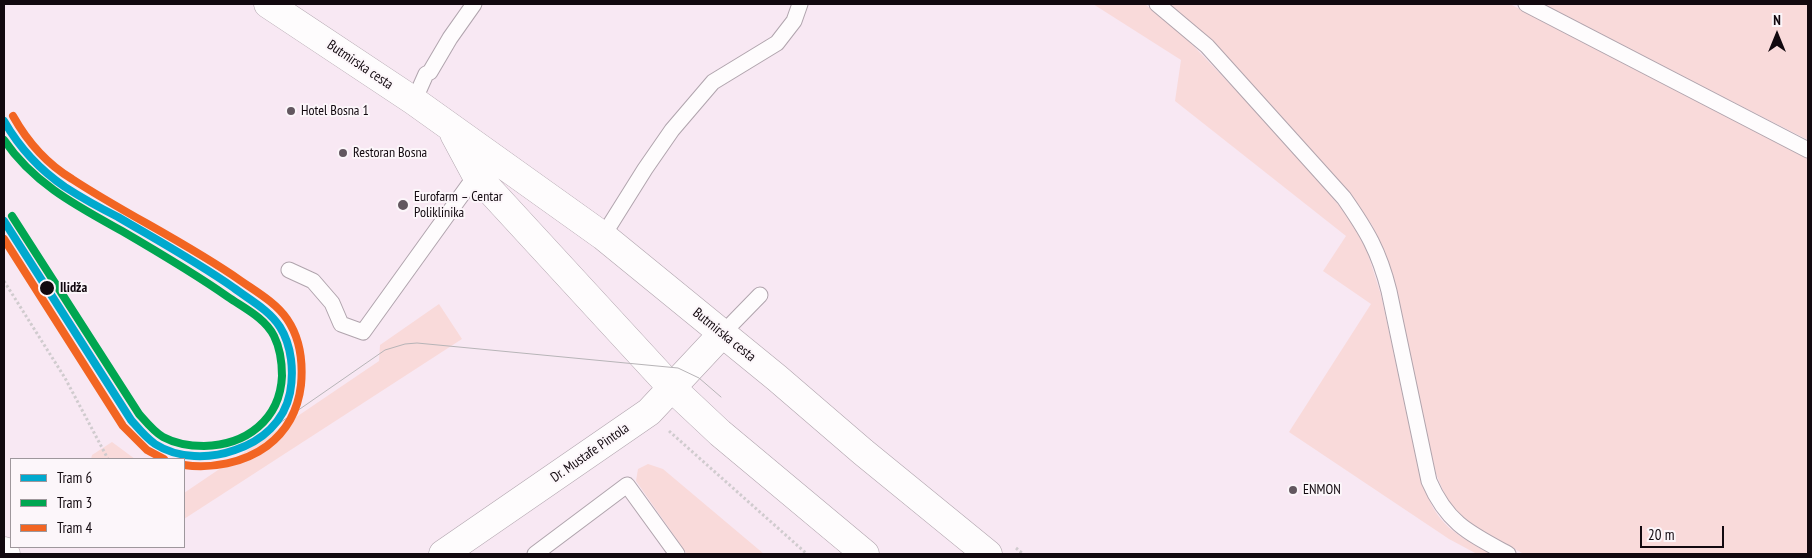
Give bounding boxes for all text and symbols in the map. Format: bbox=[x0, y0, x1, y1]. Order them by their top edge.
north arrow bbox=[1752, 10, 1802, 60]
text: N bbox=[1773, 11, 1781, 29]
street label: Butmirska cesta bbox=[324, 37, 396, 93]
place label: Hotel Bosna 1 bbox=[301, 103, 369, 119]
marker: Hotel Bosna 1 bbox=[285, 105, 297, 117]
place label: Restoran Bosna bbox=[353, 145, 427, 161]
marker: Restoran Bosna bbox=[337, 147, 349, 159]
place label: Eurofarm – Centar Poliklinika bbox=[414, 189, 503, 222]
marker: Eurofarm – Centar Poliklinika bbox=[396, 198, 410, 212]
marker: Ilidža bbox=[38, 279, 56, 297]
place label: Ilidža bbox=[60, 280, 87, 296]
street label: Butmirska cesta bbox=[689, 305, 759, 365]
street label: Dr. Mustafe Pintola bbox=[548, 420, 632, 486]
legend bbox=[10, 458, 185, 548]
text: Tram 6 bbox=[57, 468, 92, 487]
place label: ENMON bbox=[1303, 482, 1341, 498]
marker: ENMON bbox=[1287, 484, 1299, 496]
text: Tram 3 bbox=[57, 493, 92, 512]
scale bar bbox=[1642, 516, 1726, 548]
text: Tram 4 bbox=[57, 518, 92, 537]
text: 20 m bbox=[1648, 525, 1674, 544]

